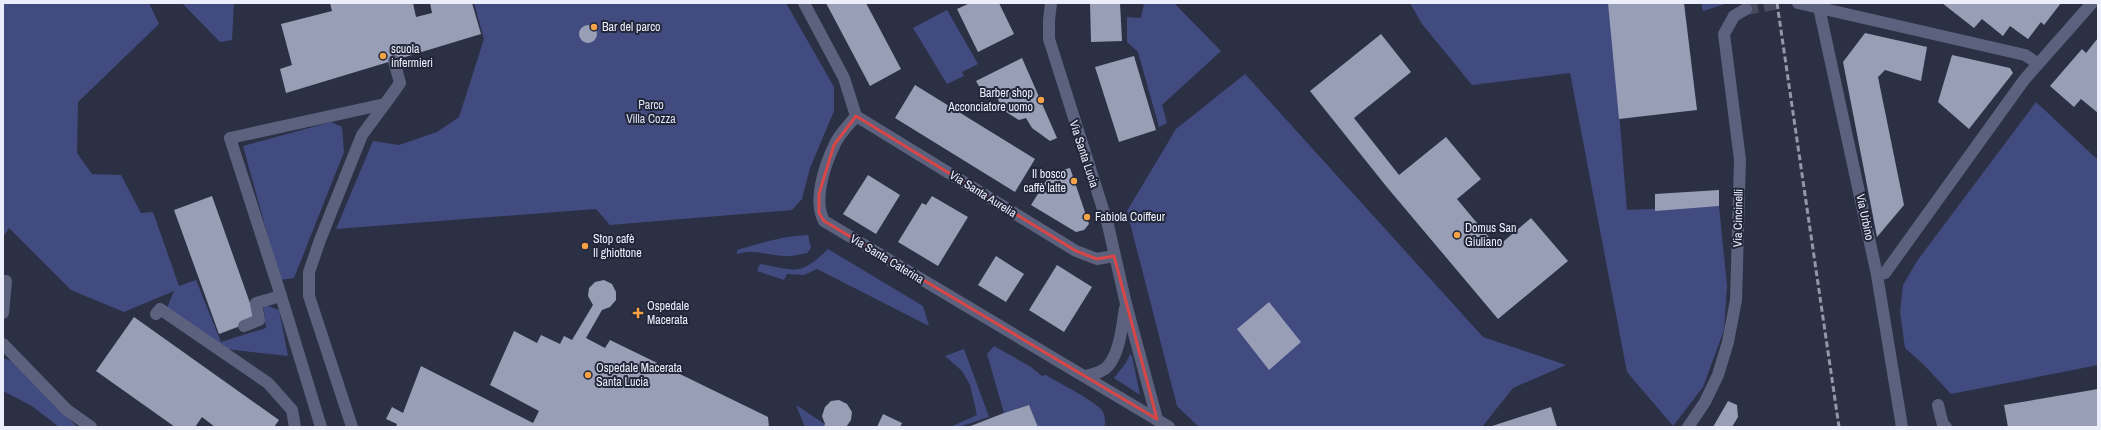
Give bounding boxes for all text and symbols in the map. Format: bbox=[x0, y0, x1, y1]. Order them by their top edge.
place label: Bar del parco bbox=[602, 19, 661, 35]
marker: Bar del parco bbox=[589, 22, 599, 32]
place label: scuola infermieri bbox=[391, 41, 433, 71]
marker: scuola infermieri bbox=[378, 51, 388, 61]
place label: Barber shop Acconciatore uomo bbox=[947, 85, 1033, 115]
marker: Barber shop Acconciatore uomo bbox=[1036, 95, 1046, 105]
park label: Parco Villa Cozza bbox=[626, 97, 676, 127]
street label: Via Santa Lucia bbox=[1066, 118, 1103, 190]
place label: Il bosco caffè latte bbox=[1023, 166, 1066, 196]
street label: Via Santa Aurelia bbox=[946, 167, 1020, 221]
marker: Il bosco caffè latte bbox=[1069, 176, 1079, 186]
street label: Via Cincinelli bbox=[1729, 189, 1747, 247]
street label: Via Urbino bbox=[1852, 192, 1878, 242]
place label: Fabiola Coiffeur bbox=[1095, 209, 1166, 225]
marker: Fabiola Coiffeur bbox=[1082, 212, 1092, 222]
place label: Domus San Giuliano bbox=[1465, 220, 1516, 250]
marker: Domus San Giuliano bbox=[1452, 230, 1462, 240]
place label: Stop cafè Il ghiottone bbox=[593, 231, 642, 261]
street label: Via Santa Caterina bbox=[847, 231, 927, 288]
marker: Stop cafè Il ghiottone bbox=[580, 241, 590, 251]
place label: Ospedale Macerata bbox=[647, 298, 689, 328]
marker: Ospedale Macerata bbox=[632, 307, 644, 319]
place label: Ospedale Macerata Santa Lucia bbox=[596, 360, 682, 390]
marker: Ospedale Macerata Santa Lucia bbox=[583, 370, 593, 380]

